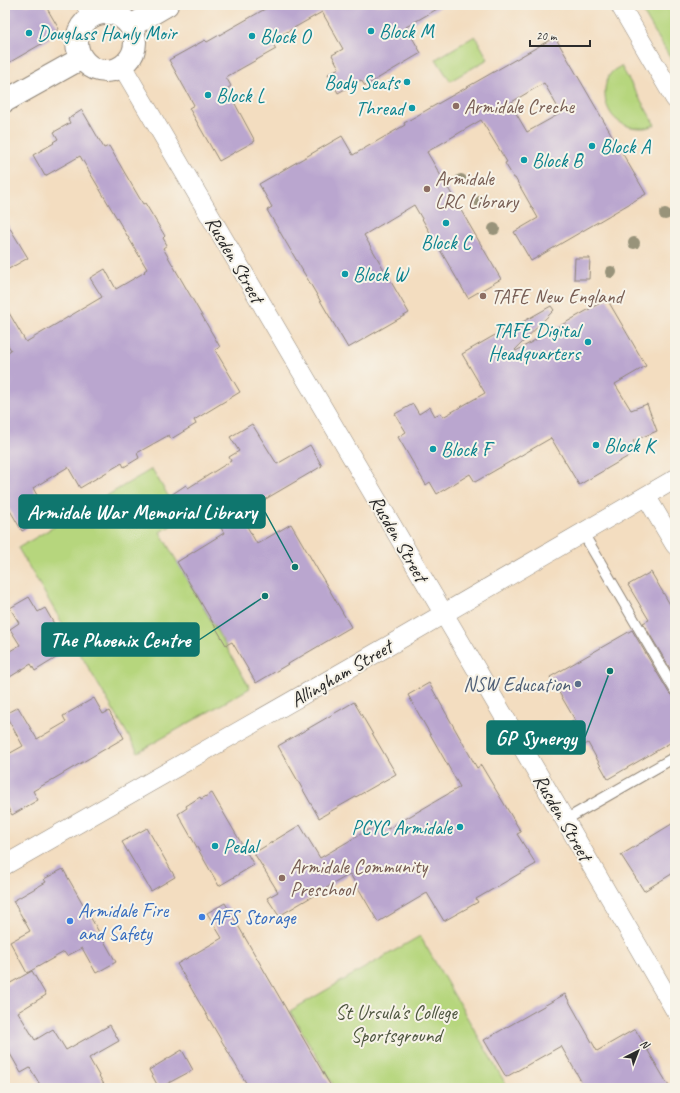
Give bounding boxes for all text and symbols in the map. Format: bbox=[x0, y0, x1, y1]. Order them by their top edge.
place label: Block M bbox=[379, 19, 435, 44]
place label: Douglass Hanly Moir bbox=[37, 21, 179, 46]
scale bar bbox=[530, 22, 590, 48]
place label: Block O bbox=[260, 24, 312, 49]
marker: Block M bbox=[366, 26, 376, 36]
marker: Douglass Hanly Moir bbox=[24, 28, 34, 38]
text: 20 m bbox=[536, 28, 558, 44]
marker: Block O bbox=[247, 31, 257, 41]
place label: Body Seats bbox=[324, 70, 401, 95]
marker: Body Seats bbox=[402, 77, 412, 87]
place label: Block L bbox=[216, 83, 265, 108]
marker: Block L bbox=[203, 90, 213, 100]
place label: Armidale Creche bbox=[464, 94, 575, 119]
place label: Thread bbox=[356, 96, 407, 121]
marker: Armidale Creche bbox=[451, 101, 461, 111]
marker: Thread bbox=[407, 103, 417, 113]
place label: Block A bbox=[600, 134, 651, 159]
marker: Block A bbox=[587, 141, 597, 151]
place label: Block B bbox=[532, 148, 584, 173]
marker: Block B bbox=[519, 155, 529, 165]
place label: Armidale LRC Library bbox=[435, 166, 520, 214]
marker: Armidale LRC Library bbox=[422, 184, 432, 194]
street label: Rusden Street bbox=[200, 211, 271, 310]
marker: Block C bbox=[441, 218, 451, 228]
place label: Block C bbox=[421, 230, 473, 255]
place label: Block W bbox=[353, 262, 410, 287]
marker: Block W bbox=[340, 269, 350, 279]
place label: TAFE New England bbox=[491, 284, 626, 309]
marker: TAFE New England bbox=[478, 291, 488, 301]
place label: TAFE Digital Headquarters bbox=[488, 318, 584, 366]
marker: TAFE Digital Headquarters bbox=[583, 337, 593, 347]
place label: Block K bbox=[604, 433, 657, 458]
place label: Block F bbox=[441, 437, 495, 462]
marker: Block K bbox=[591, 440, 601, 450]
marker: Block F bbox=[428, 444, 438, 454]
street label: Rusden Street bbox=[364, 490, 435, 589]
callout: Armidale War Memorial Library bbox=[19, 495, 265, 528]
text: Armidale War Memorial Library bbox=[27, 499, 260, 525]
callout: The Phoenix Centre bbox=[42, 623, 199, 656]
text: The Phoenix Centre bbox=[50, 627, 192, 653]
street label: Allingham Street bbox=[286, 633, 400, 713]
place label: NSW Education bbox=[463, 672, 571, 697]
marker: NSW Education bbox=[573, 679, 583, 689]
callout: GP Synergy bbox=[487, 721, 585, 754]
text: GP Synergy bbox=[495, 725, 578, 752]
street label: Rusden Street bbox=[528, 769, 599, 868]
place label: PCYC Armidale bbox=[352, 815, 453, 840]
marker: PCYC Armidale bbox=[455, 822, 465, 832]
place label: Pedal bbox=[223, 834, 261, 859]
marker: Pedal bbox=[210, 841, 220, 851]
place label: Armidale Community Preschool bbox=[290, 854, 429, 902]
marker: Armidale Community Preschool bbox=[277, 873, 287, 883]
place label: Armidale Fire and Safety bbox=[78, 898, 170, 946]
place label: AFS Storage bbox=[210, 905, 297, 930]
marker: AFS Storage bbox=[197, 912, 207, 922]
marker: Armidale Fire and Safety bbox=[65, 916, 75, 926]
park label: St Ursula's College Sportsground bbox=[335, 1000, 458, 1048]
north arrow bbox=[618, 1031, 658, 1071]
text: N bbox=[637, 1036, 654, 1053]

